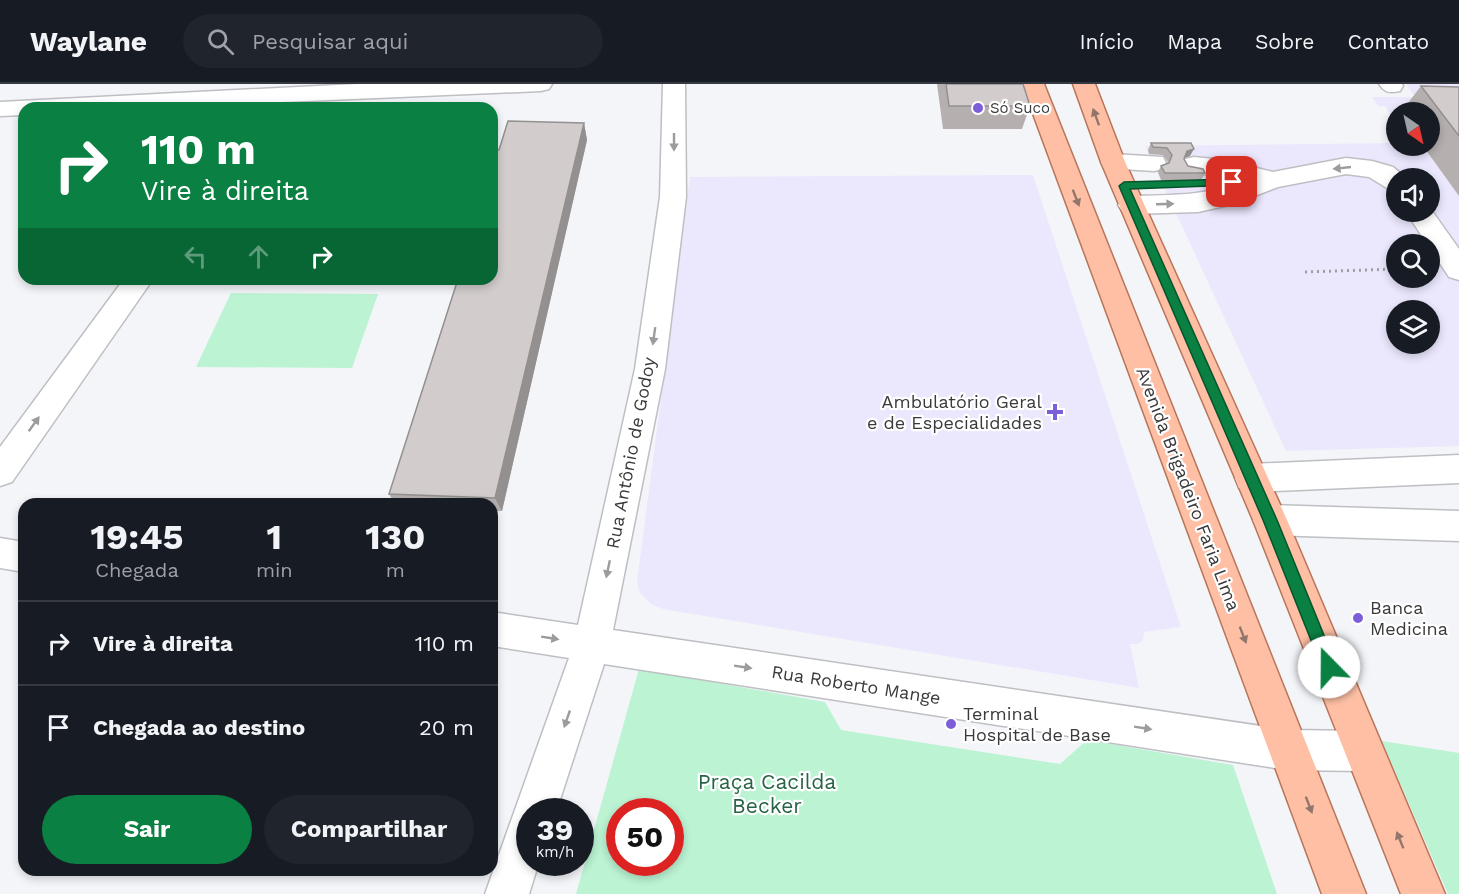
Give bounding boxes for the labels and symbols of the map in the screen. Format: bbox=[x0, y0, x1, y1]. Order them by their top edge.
place label: Só Suco bbox=[990, 99, 1050, 117]
marker: Só Suco bbox=[971, 101, 985, 115]
north arrow bbox=[1386, 102, 1440, 156]
one-way arrow bbox=[1091, 108, 1101, 126]
one-way arrow bbox=[669, 133, 679, 152]
pin bbox=[1206, 156, 1257, 207]
one-way arrow bbox=[1332, 163, 1351, 173]
one-way arrow bbox=[1071, 189, 1081, 207]
one-way arrow bbox=[1155, 199, 1174, 208]
one-way arrow bbox=[650, 327, 659, 346]
street label: Rua Antônio de Godoy bbox=[602, 355, 660, 551]
street label: Avenida Brigadeiro Faria Lima bbox=[1132, 364, 1245, 614]
place label: Ambulatório Geral e de Especialidades bbox=[867, 391, 1042, 433]
marker: Ambulatório Geral e de Especialidades bbox=[1046, 403, 1064, 421]
one-way arrow bbox=[28, 417, 40, 433]
one-way arrow bbox=[603, 559, 612, 578]
place label: Banca Medicina bbox=[1370, 597, 1448, 639]
marker: Banca Medicina bbox=[1351, 611, 1365, 625]
one-way arrow bbox=[1239, 626, 1249, 644]
one-way arrow bbox=[540, 633, 559, 642]
position arrow bbox=[1297, 635, 1361, 699]
street label: Rua Roberto Mange bbox=[770, 661, 942, 708]
one-way arrow bbox=[733, 663, 752, 672]
place label: Terminal Hospital de Base bbox=[963, 703, 1111, 745]
one-way arrow bbox=[561, 710, 571, 728]
marker: Terminal Hospital de Base bbox=[944, 717, 958, 731]
one-way arrow bbox=[1134, 724, 1153, 733]
park label: Praça Cacilda Becker bbox=[698, 769, 836, 818]
one-way arrow bbox=[1304, 796, 1314, 814]
speed limit sign: 50 bbox=[606, 798, 684, 876]
one-way arrow bbox=[1395, 831, 1405, 849]

